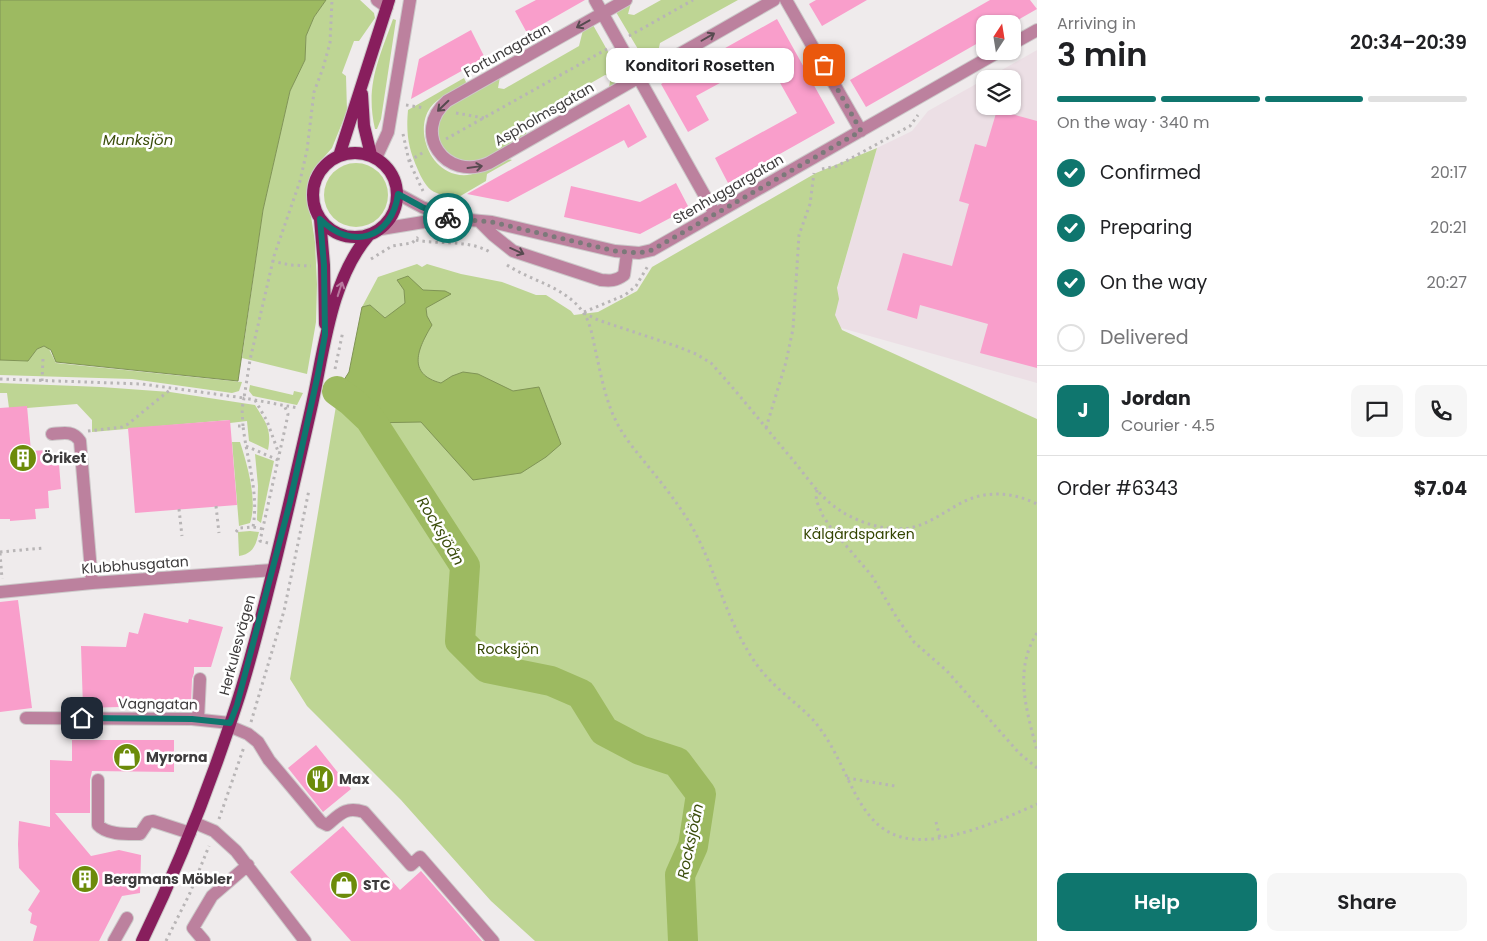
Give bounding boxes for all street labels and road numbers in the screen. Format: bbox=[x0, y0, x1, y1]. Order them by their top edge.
street label: Fortunagatan bbox=[460, 18, 554, 82]
street label: Aspholmsgatan bbox=[491, 77, 597, 151]
street label: Stenhuggargatan bbox=[669, 149, 787, 229]
street label: Klubbhusgatan bbox=[81, 551, 189, 579]
street label: Herkulesvägen bbox=[214, 592, 260, 698]
street label: Vagngatan bbox=[118, 693, 198, 715]

